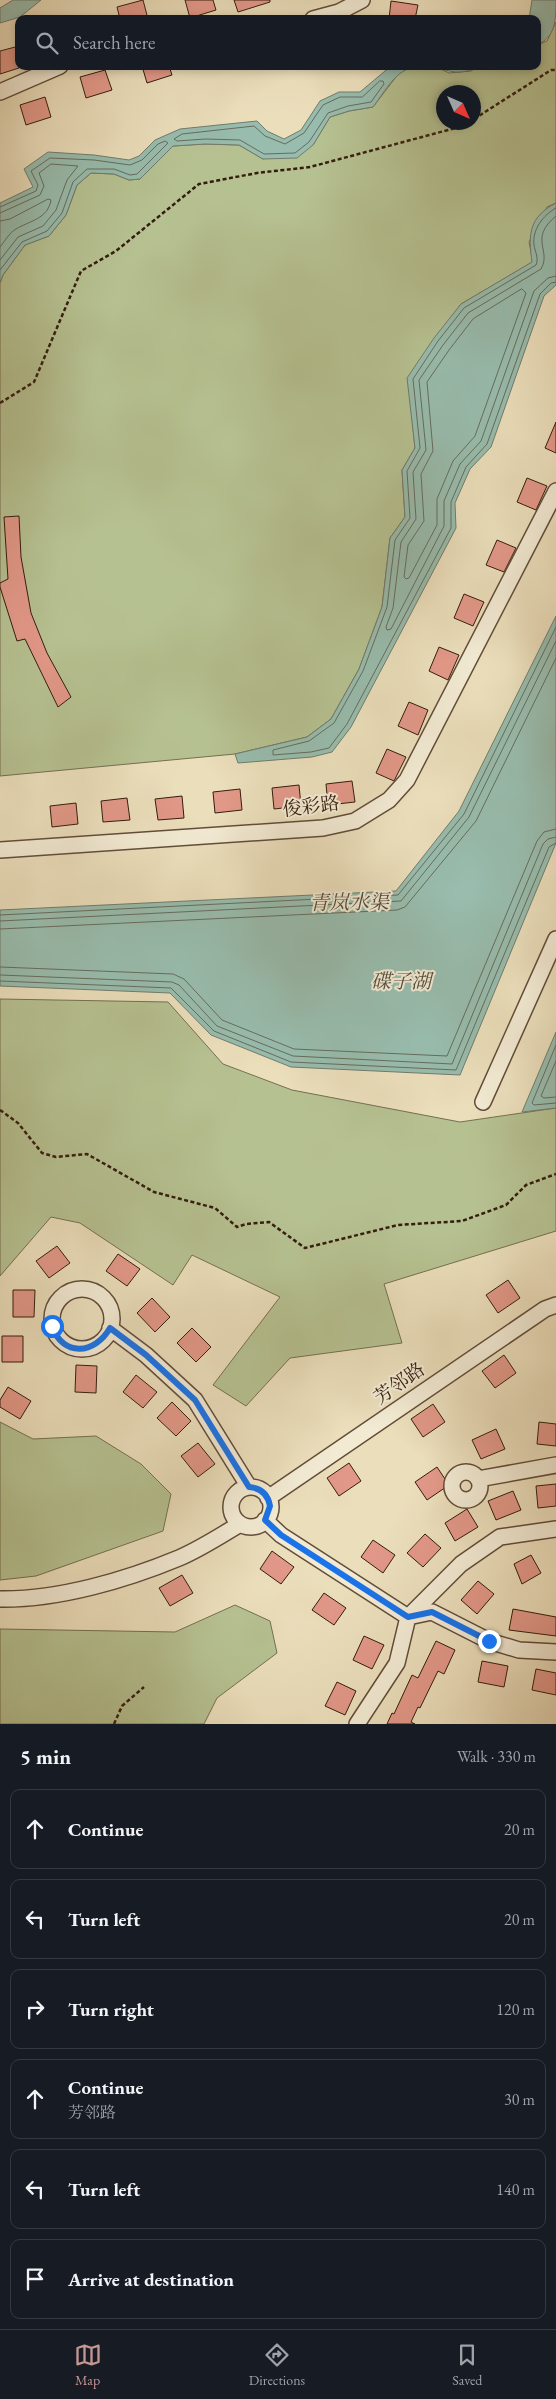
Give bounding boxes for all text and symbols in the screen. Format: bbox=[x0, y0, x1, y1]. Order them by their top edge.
search box bbox=[15, 15, 541, 70]
icon: search bbox=[33, 29, 61, 57]
text: Search here bbox=[73, 30, 155, 55]
north arrow bbox=[436, 85, 481, 130]
street label: 俊彩路 bbox=[281, 790, 341, 822]
water label: 青岚水渠 bbox=[309, 888, 392, 916]
water label: 碟子湖 bbox=[371, 968, 434, 994]
route start bbox=[41, 1315, 64, 1338]
street label: 芳邻路 bbox=[368, 1356, 430, 1410]
route end bbox=[478, 1630, 501, 1653]
text: 5 min bbox=[20, 1743, 71, 1770]
text: Walk · 330 m bbox=[457, 1746, 536, 1767]
icon: ahead bbox=[21, 1815, 49, 1843]
text: Continue bbox=[68, 1817, 143, 1842]
text: 20 m bbox=[504, 1819, 535, 1840]
icon: left bbox=[21, 1905, 49, 1933]
text: Turn left bbox=[68, 1907, 140, 1932]
text: 20 m bbox=[504, 1909, 535, 1930]
icon: right bbox=[21, 1995, 49, 2023]
text: Turn right bbox=[68, 1997, 154, 2022]
text: 120 m bbox=[496, 1999, 535, 2020]
text: Continue bbox=[68, 2075, 143, 2100]
icon: ahead bbox=[21, 2085, 49, 2113]
text: 30 m bbox=[504, 2089, 535, 2110]
text: 芳邻路 bbox=[68, 2102, 116, 2123]
icon: left bbox=[21, 2175, 49, 2203]
text: Turn left bbox=[68, 2177, 140, 2202]
text: 140 m bbox=[496, 2179, 535, 2200]
icon: arrive bbox=[21, 2265, 49, 2293]
text: Arrive at destination bbox=[68, 2267, 234, 2292]
tab: Map bbox=[74, 2341, 102, 2389]
tab: Directions bbox=[249, 2341, 305, 2389]
tab: Saved bbox=[452, 2341, 482, 2389]

